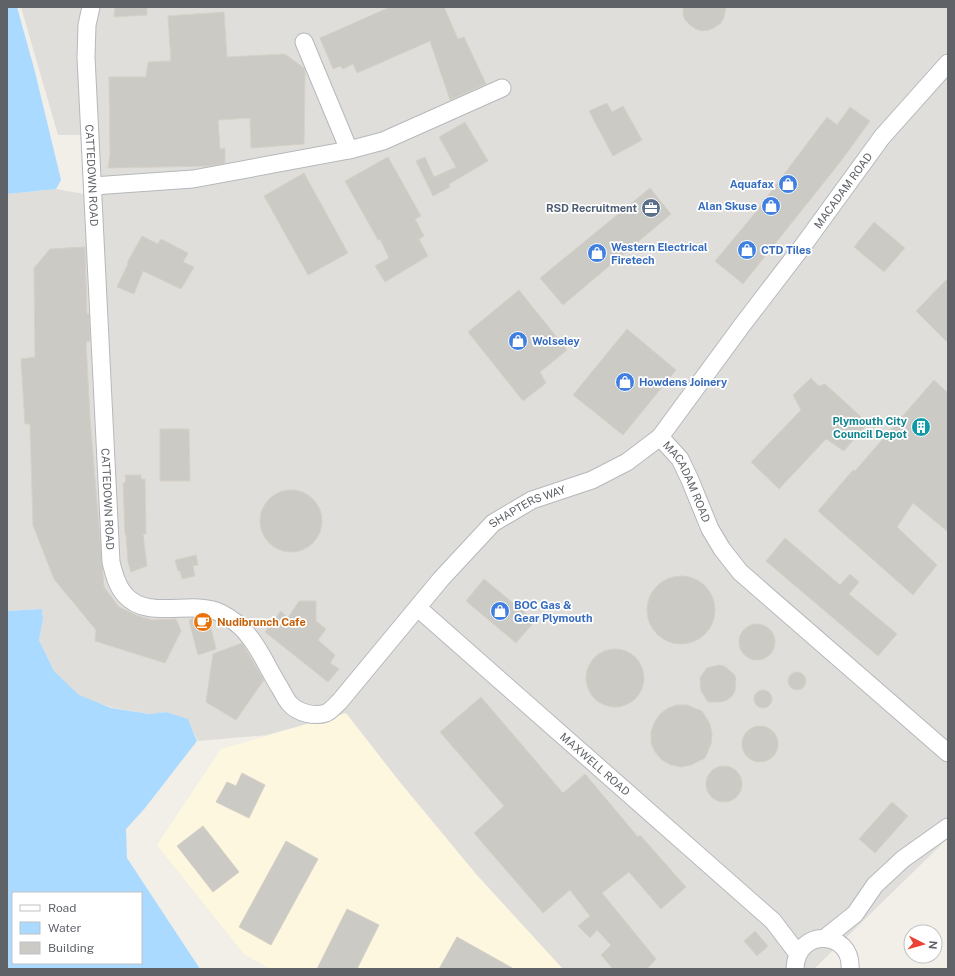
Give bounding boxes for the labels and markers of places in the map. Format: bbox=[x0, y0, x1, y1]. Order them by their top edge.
shop icon: Aquafax bbox=[777, 173, 799, 195]
place label: Aquafax bbox=[730, 178, 775, 190]
shop icon: Alan Skuse bbox=[760, 195, 782, 217]
office icon: RSD Recruitment bbox=[640, 197, 662, 219]
place label: Alan Skuse bbox=[698, 200, 757, 212]
place label: RSD Recruitment bbox=[546, 202, 637, 214]
shop icon: CTD Tiles bbox=[736, 239, 758, 261]
place label: Western Electrical Firetech bbox=[611, 241, 708, 266]
shop icon: Western Electrical Firetech bbox=[586, 242, 608, 264]
place label: CTD Tiles bbox=[761, 244, 811, 256]
shop icon: Wolseley bbox=[507, 330, 529, 352]
place label: Wolseley bbox=[532, 335, 580, 347]
shop icon: Howdens Joinery bbox=[614, 371, 636, 393]
place label: Howdens Joinery bbox=[639, 376, 728, 388]
place label: Plymouth City Council Depot bbox=[832, 415, 908, 440]
building icon: Plymouth City Council Depot bbox=[910, 416, 932, 438]
place label: BOC Gas & Gear Plymouth bbox=[514, 599, 592, 624]
shop icon: BOC Gas & Gear Plymouth bbox=[489, 600, 511, 622]
cafe icon: Nudibrunch Cafe bbox=[192, 611, 214, 633]
place label: Nudibrunch Cafe bbox=[217, 616, 306, 628]

